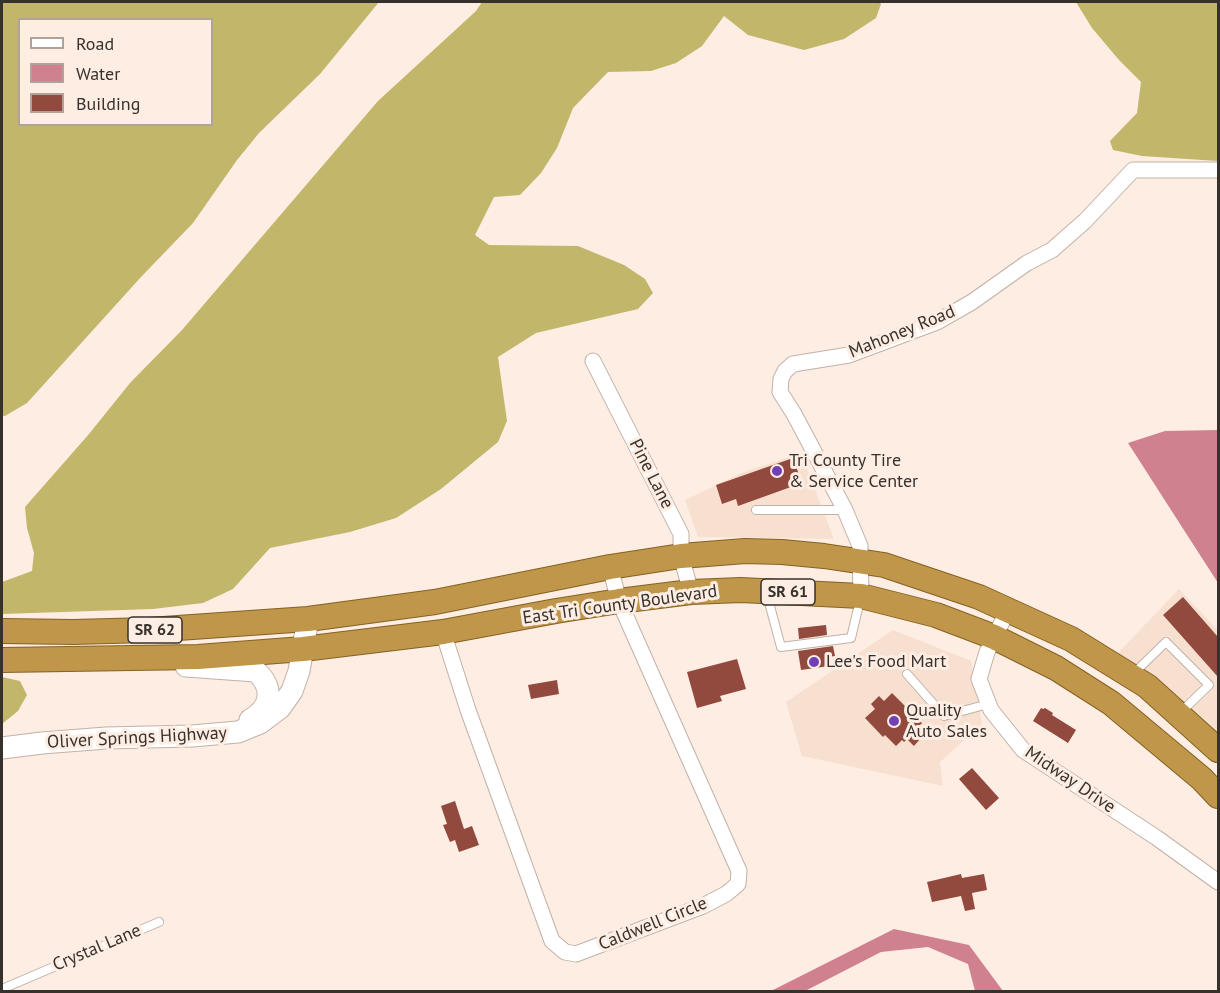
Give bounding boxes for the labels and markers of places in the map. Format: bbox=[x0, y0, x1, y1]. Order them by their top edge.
place label: Tri County Tire & Service Center bbox=[789, 450, 918, 492]
marker: Tri County Tire & Service Center bbox=[770, 464, 784, 478]
place label: Lee's Food Mart bbox=[826, 651, 946, 673]
marker: Lee's Food Mart bbox=[807, 655, 821, 669]
place label: Quality Auto Sales bbox=[906, 700, 987, 742]
marker: Quality Auto Sales bbox=[887, 714, 901, 728]

